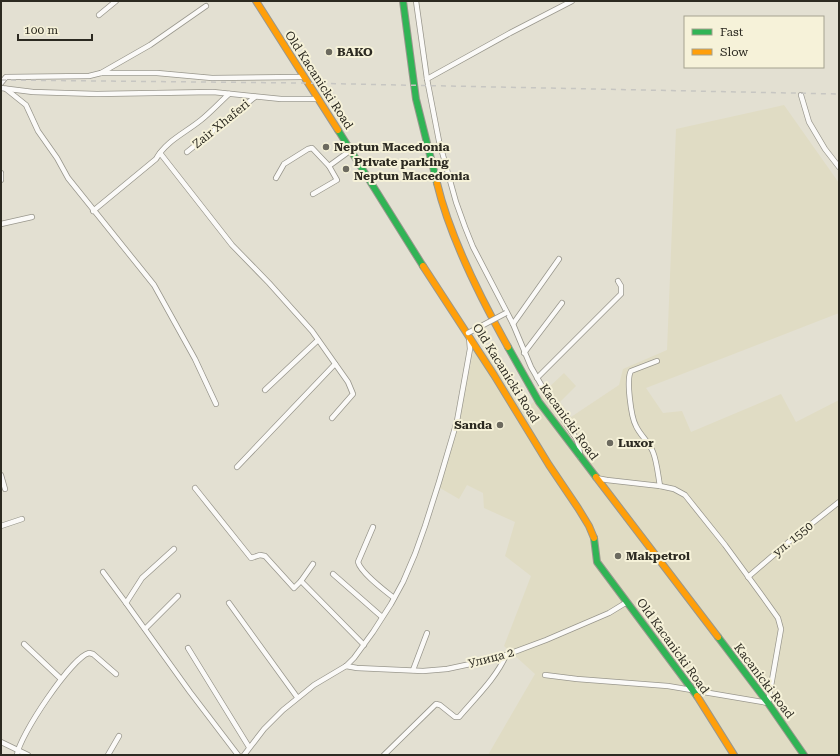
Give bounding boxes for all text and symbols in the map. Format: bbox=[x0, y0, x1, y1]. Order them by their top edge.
scale bar bbox=[18, 16, 92, 42]
legend bbox=[684, 16, 824, 68]
text: 100 m bbox=[24, 23, 58, 37]
text: Fast bbox=[720, 25, 744, 39]
street label: Old Kacanicki Road bbox=[282, 28, 356, 132]
place label: BAKO bbox=[337, 45, 373, 59]
text: Slow bbox=[720, 45, 748, 59]
marker: BAKO bbox=[324, 47, 334, 57]
street label: Zair Xhaferi bbox=[190, 97, 252, 151]
place label: Neptun Macedonia bbox=[334, 140, 450, 154]
marker: Neptun Macedonia bbox=[321, 142, 331, 152]
place label: Private parking Neptun Macedonia bbox=[354, 155, 470, 183]
marker: Private parking Neptun Macedonia bbox=[341, 164, 351, 174]
street label: Old Kacanicki Road bbox=[470, 321, 542, 425]
street label: Kacanicki Road bbox=[537, 381, 601, 463]
place label: Sanda bbox=[454, 418, 492, 432]
marker: Sanda bbox=[495, 420, 505, 430]
place label: Luxor bbox=[618, 436, 654, 450]
marker: Luxor bbox=[605, 438, 615, 448]
street label: ул. 1550 bbox=[770, 518, 816, 559]
place label: Makpetrol bbox=[626, 549, 690, 563]
marker: Makpetrol bbox=[613, 551, 623, 561]
street label: Old Kacanicki Road bbox=[634, 596, 712, 697]
street label: Kacanicki Road bbox=[731, 641, 797, 722]
street label: Улица 2 bbox=[467, 645, 516, 671]

